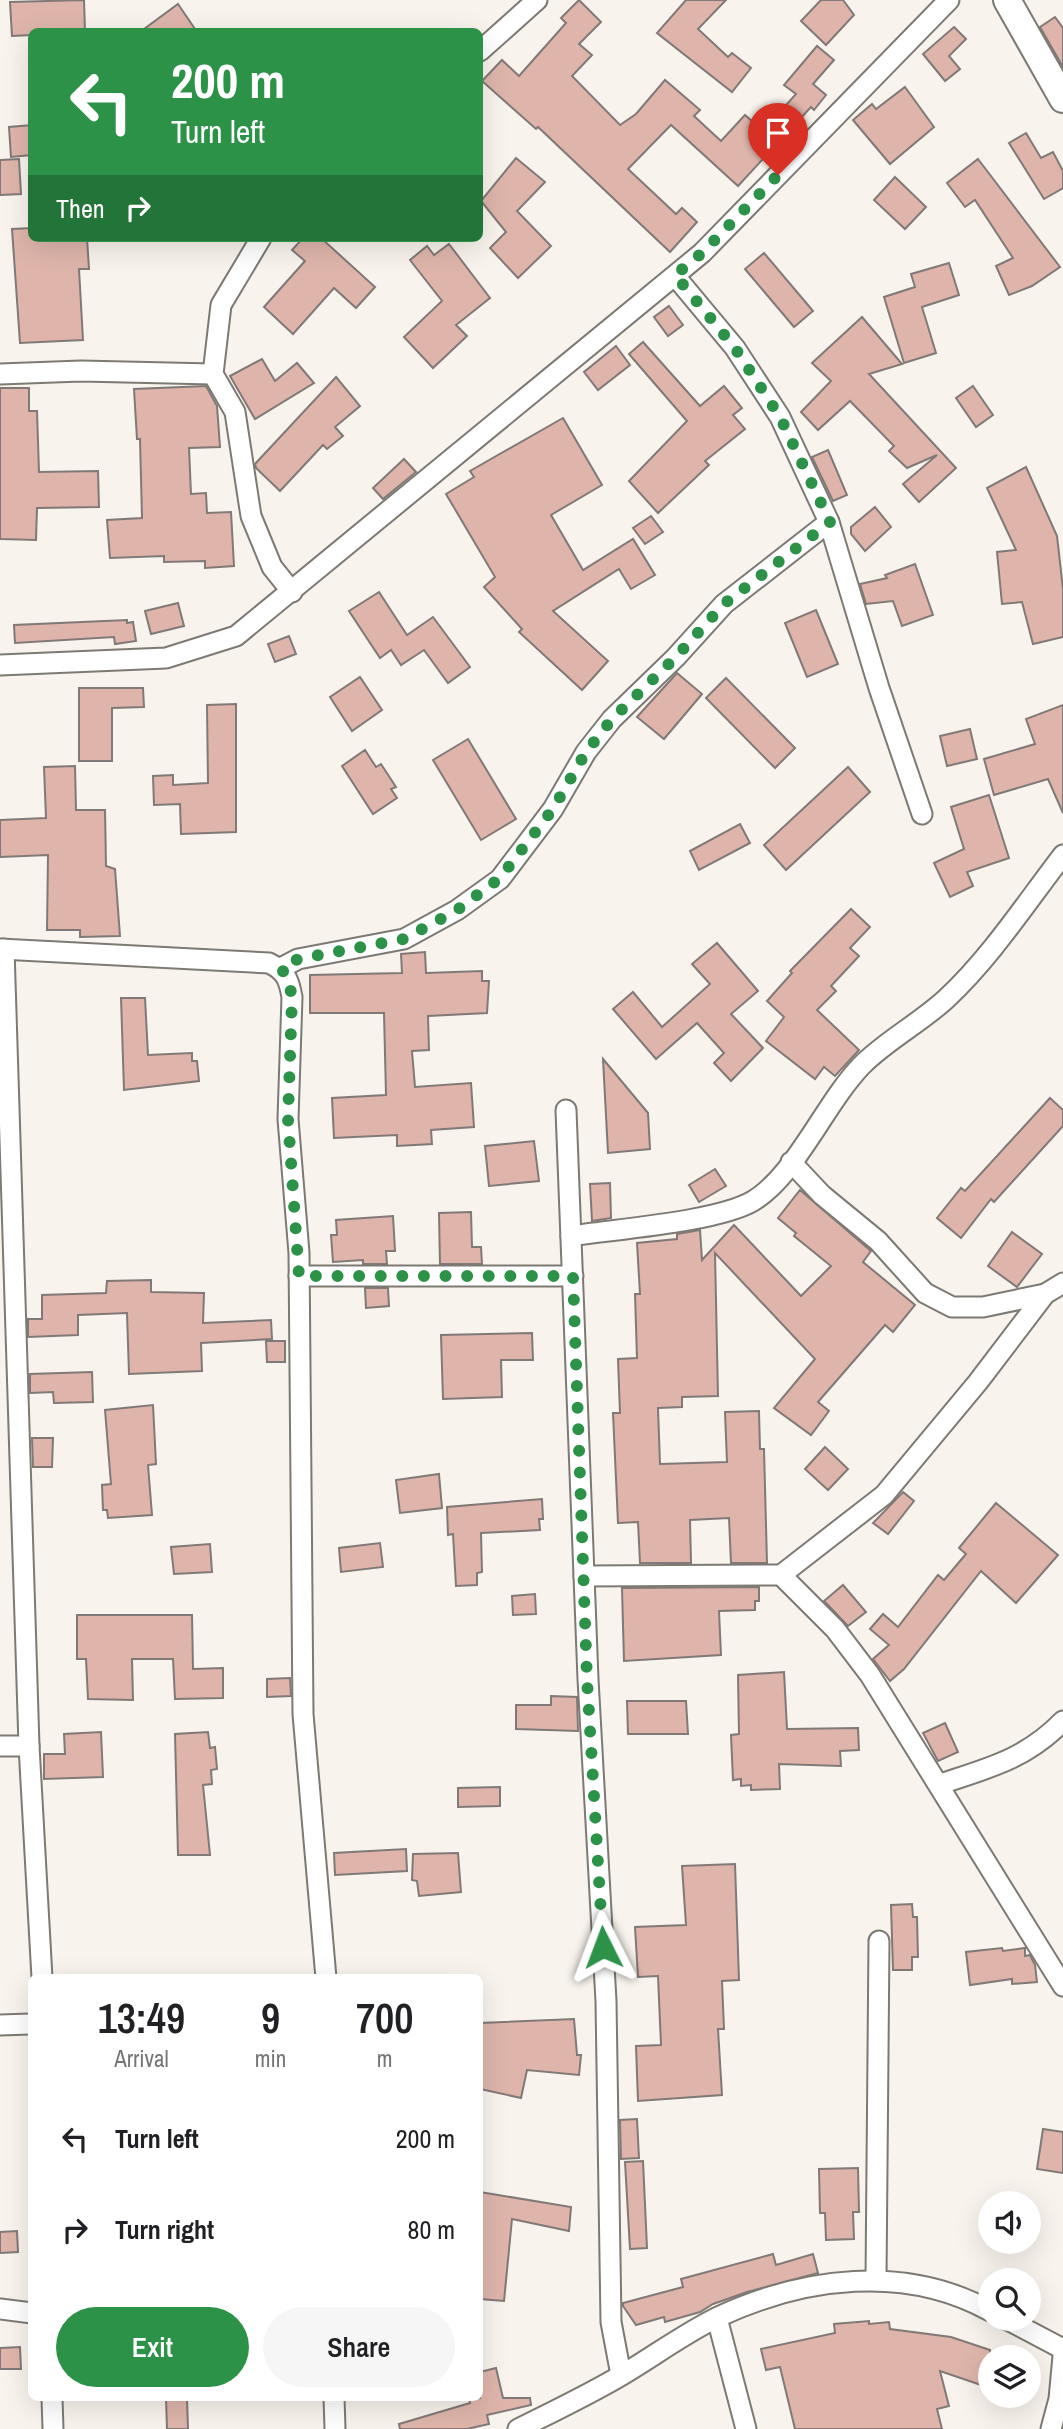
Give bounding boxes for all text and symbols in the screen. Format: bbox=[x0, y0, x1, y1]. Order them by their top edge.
text: 200 m bbox=[171, 47, 285, 113]
icon: left bbox=[56, 56, 147, 147]
pin bbox=[748, 103, 808, 175]
text: Turn left bbox=[171, 110, 265, 153]
icon: arrive bbox=[759, 114, 797, 152]
icon: right bbox=[119, 189, 157, 227]
text: Then bbox=[56, 191, 105, 226]
position arrow bbox=[566, 1910, 640, 1984]
text: 13:49 bbox=[98, 1990, 185, 2046]
text: 9 bbox=[261, 1990, 280, 2046]
text: 700 bbox=[356, 1990, 413, 2046]
text: Arrival bbox=[114, 2043, 169, 2074]
text: min bbox=[255, 2043, 286, 2074]
text: m bbox=[377, 2043, 392, 2074]
icon: left bbox=[56, 2120, 94, 2158]
text: Turn left bbox=[115, 2121, 199, 2156]
text: 200 m bbox=[396, 2121, 455, 2156]
map controls bbox=[978, 2191, 1041, 2408]
button: sound bbox=[978, 2191, 1041, 2254]
icon: right bbox=[56, 2211, 94, 2249]
text: Turn right bbox=[115, 2212, 214, 2247]
text: 80 m bbox=[408, 2212, 455, 2247]
button: search bbox=[978, 2268, 1041, 2331]
button: Exit bbox=[56, 2307, 249, 2387]
button: Share bbox=[263, 2307, 455, 2387]
button: layers bbox=[978, 2345, 1041, 2408]

